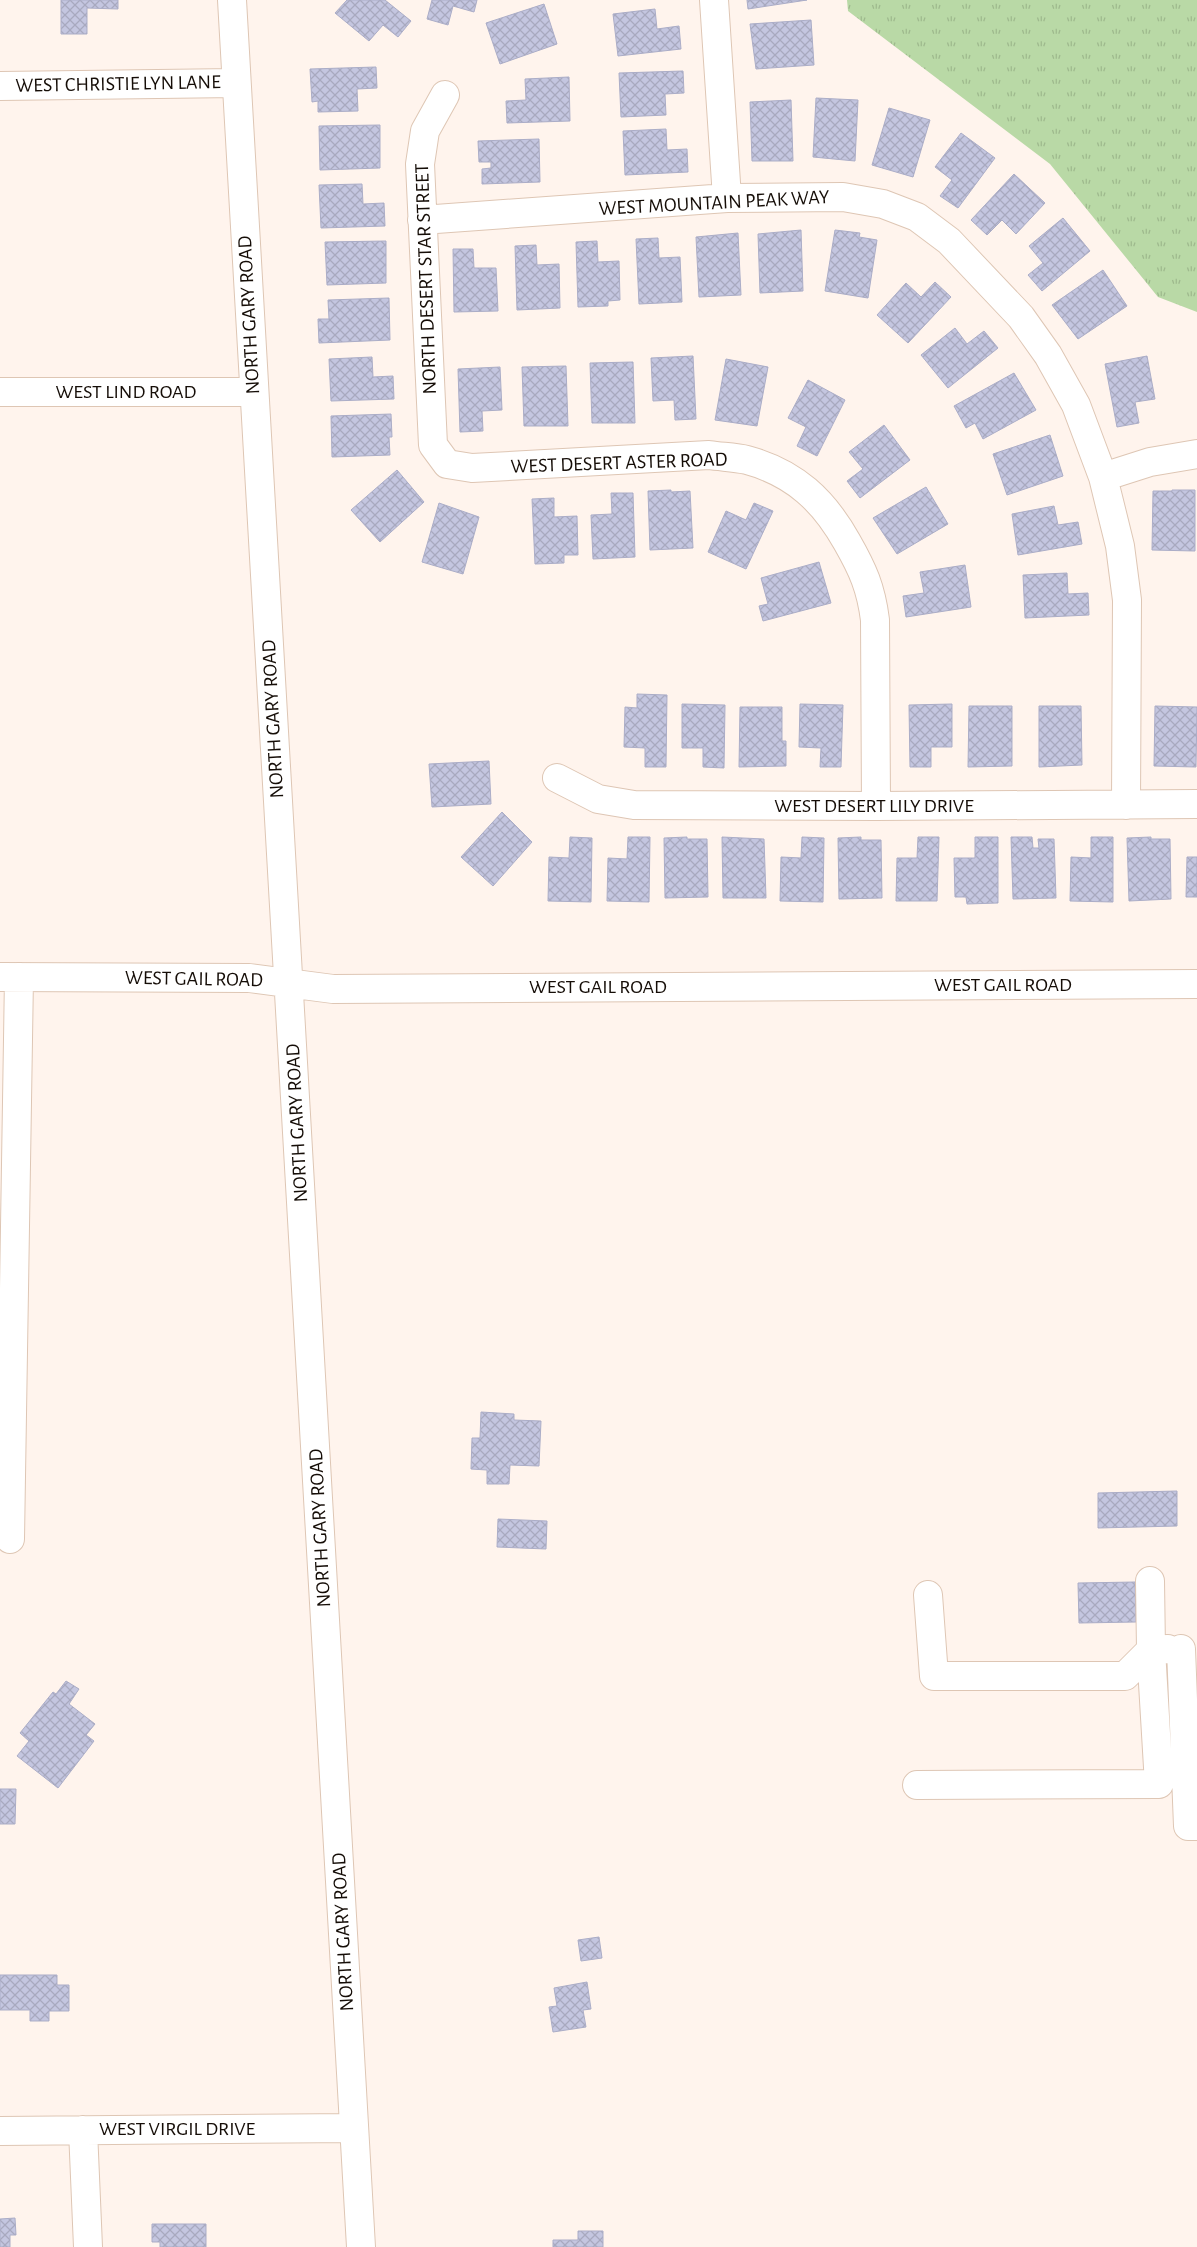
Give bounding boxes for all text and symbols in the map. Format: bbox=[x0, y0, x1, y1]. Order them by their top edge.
street label: WEST CHRISTIE LYN LANE bbox=[15, 72, 221, 96]
street label: NORTH DESERT STAR STREET bbox=[412, 163, 440, 395]
street label: WEST MOUNTAIN PEAK WAY bbox=[598, 187, 830, 219]
street label: NORTH GARY ROAD bbox=[235, 235, 263, 395]
street label: WEST LIND ROAD bbox=[55, 382, 197, 402]
street label: WEST DESERT ASTER ROAD bbox=[510, 449, 728, 477]
street label: NORTH GARY ROAD bbox=[259, 639, 287, 799]
street label: WEST DESERT LILY DRIVE bbox=[774, 796, 974, 816]
street label: WEST GAIL ROAD bbox=[125, 968, 263, 990]
street label: WEST GAIL ROAD bbox=[934, 975, 1072, 995]
street label: WEST GAIL ROAD bbox=[529, 977, 667, 997]
street label: NORTH GARY ROAD bbox=[283, 1043, 311, 1203]
street label: NORTH GARY ROAD bbox=[306, 1448, 334, 1608]
street label: NORTH GARY ROAD bbox=[329, 1852, 357, 2012]
street label: WEST VIRGIL DRIVE bbox=[99, 2119, 255, 2139]

